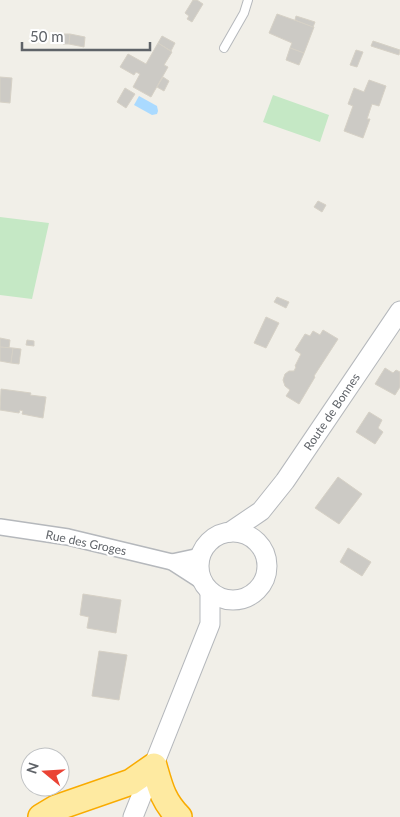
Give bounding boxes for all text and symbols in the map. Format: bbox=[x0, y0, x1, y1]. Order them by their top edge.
scale bar bbox=[22, 20, 150, 52]
text: 50 m bbox=[30, 27, 64, 45]
street label: Route de Bonnes bbox=[300, 370, 363, 453]
street label: Rue des Groges bbox=[44, 527, 128, 558]
north arrow bbox=[20, 747, 70, 797]
text: N bbox=[22, 760, 42, 776]

